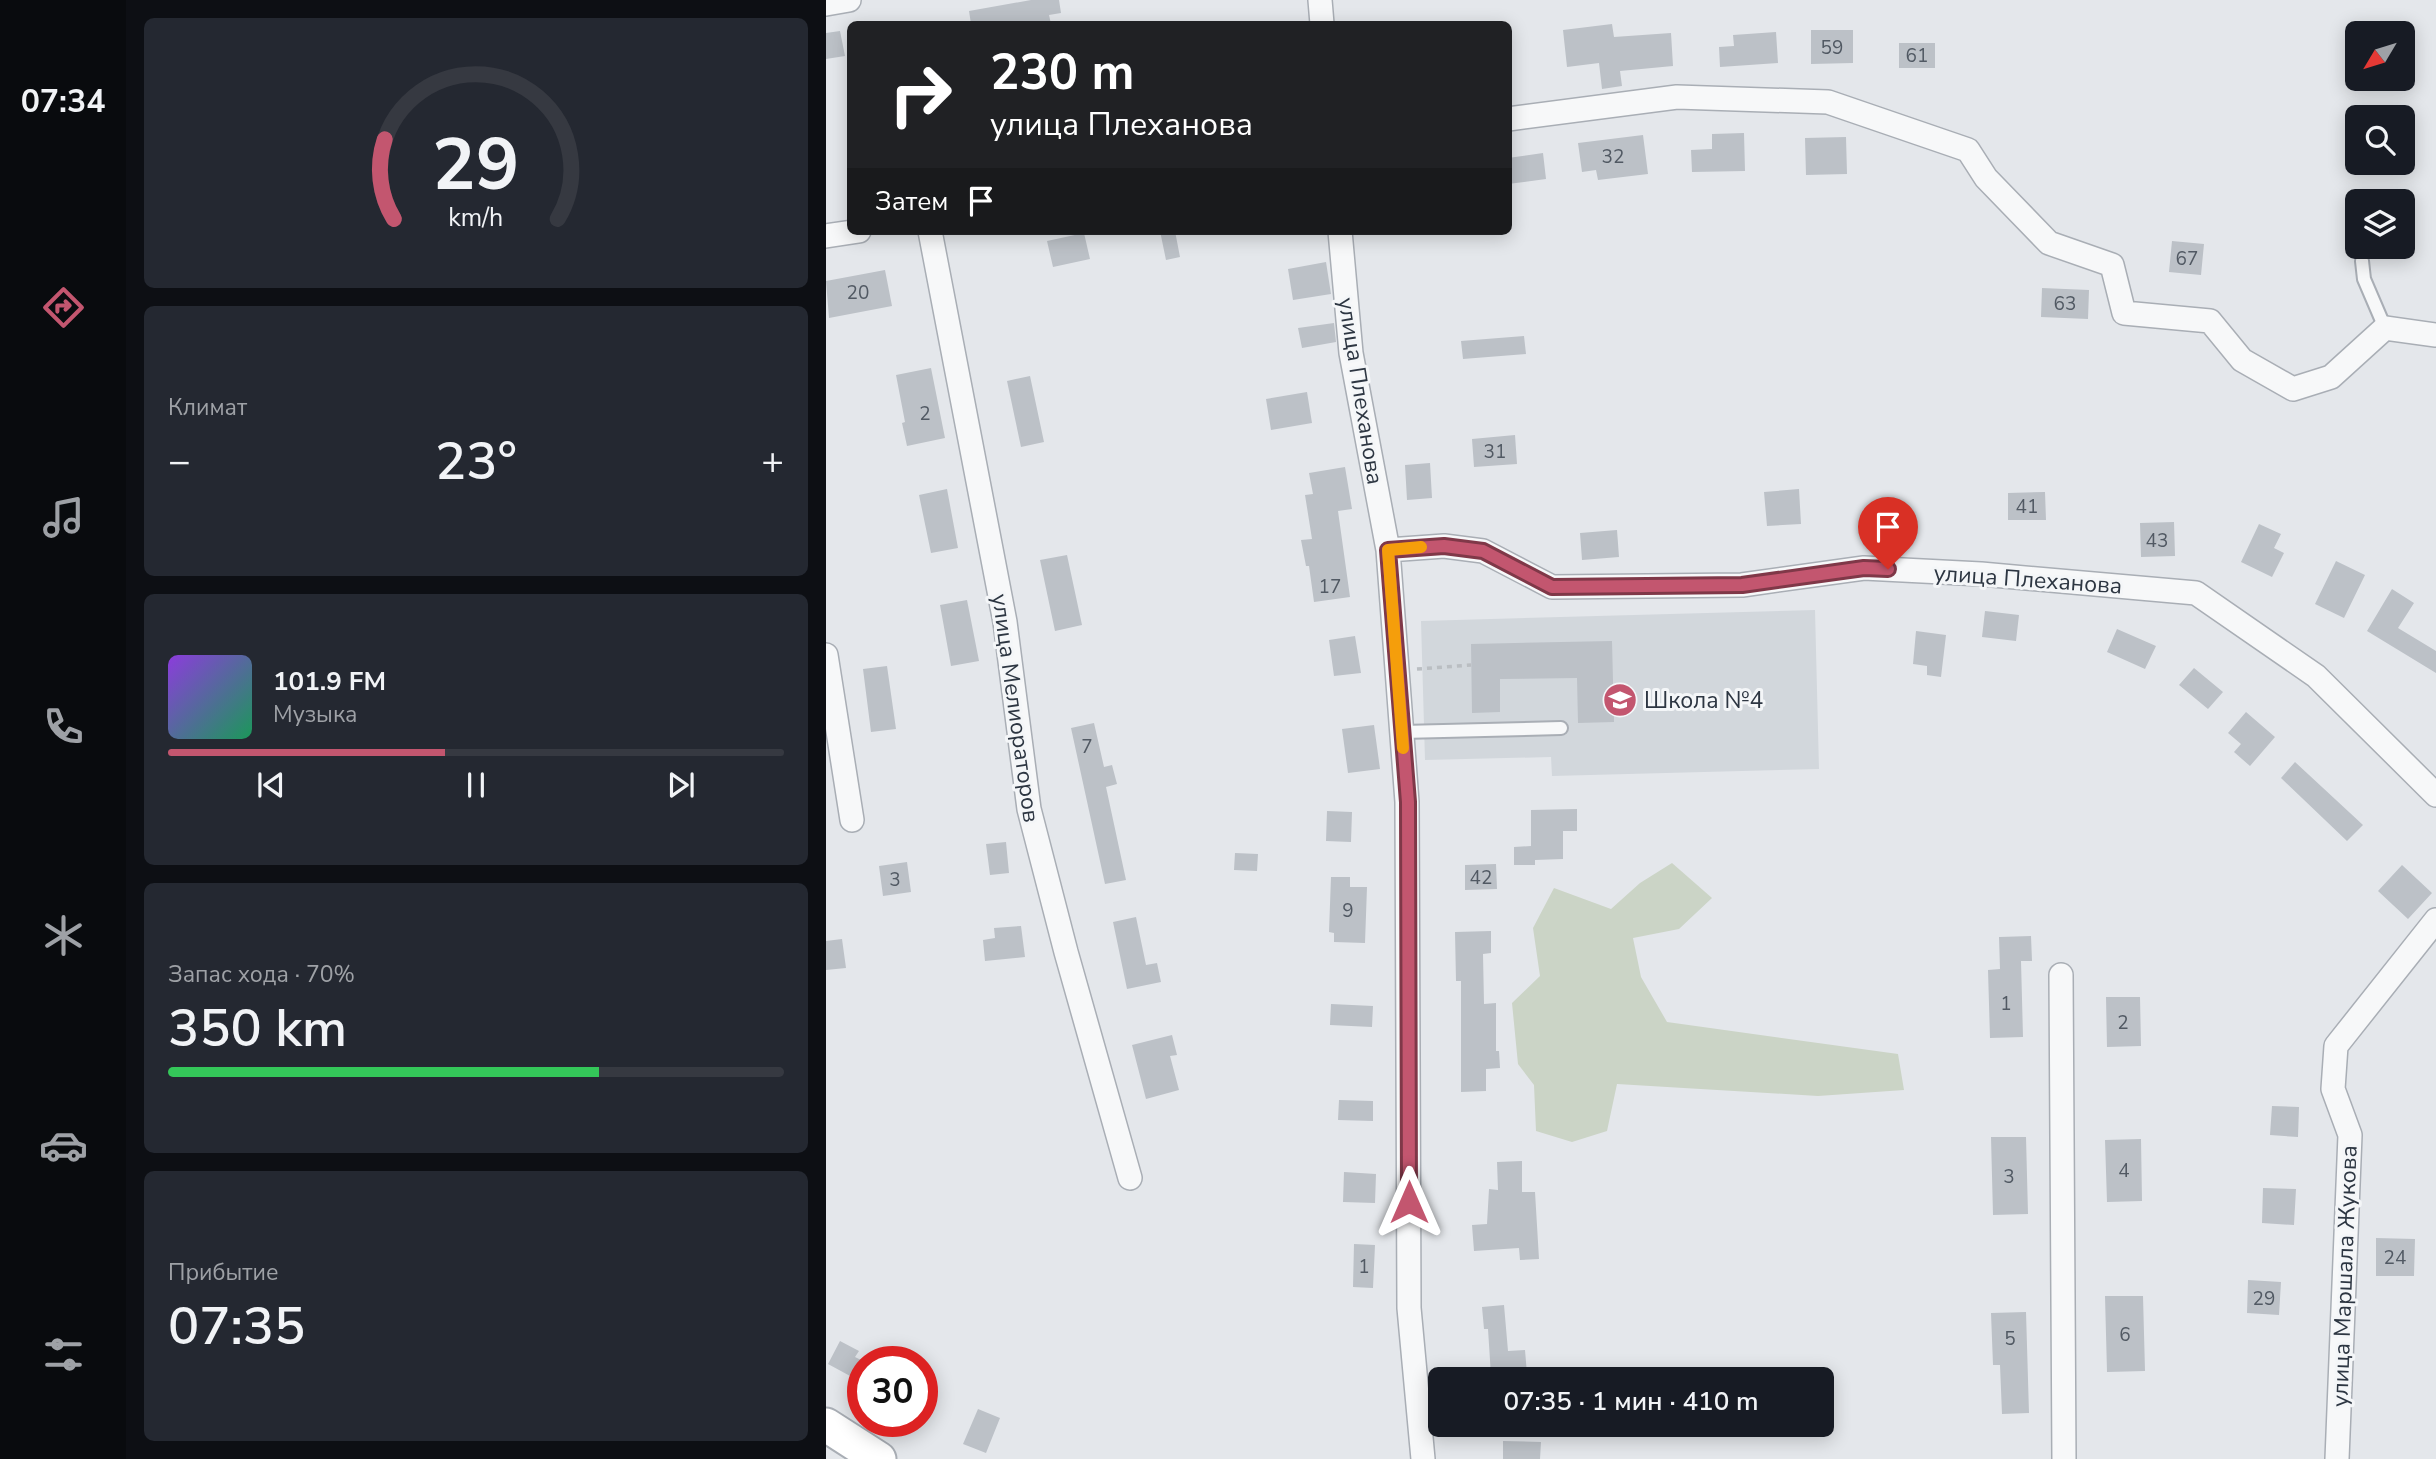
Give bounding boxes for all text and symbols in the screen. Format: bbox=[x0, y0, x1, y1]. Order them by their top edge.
north arrow bbox=[2345, 21, 2415, 91]
map controls bbox=[2345, 21, 2415, 259]
house number: 59 bbox=[1821, 35, 1843, 61]
text: 230 m bbox=[990, 39, 1134, 106]
house number: 61 bbox=[1906, 43, 1928, 69]
icon: right bbox=[875, 49, 966, 140]
text: 07:34 bbox=[21, 80, 105, 123]
text: улица Плеханова bbox=[990, 103, 1253, 146]
button: search bbox=[2345, 105, 2415, 175]
text: 29 bbox=[432, 115, 520, 215]
house number: 32 bbox=[1602, 144, 1624, 170]
icon: arrive bbox=[962, 182, 1000, 220]
text: Затем bbox=[875, 184, 948, 219]
button: layers bbox=[2345, 189, 2415, 259]
text: km/h bbox=[448, 201, 504, 235]
house number: 67 bbox=[2176, 246, 2198, 272]
house number: 20 bbox=[847, 280, 869, 306]
icon: directions bbox=[39, 283, 88, 332]
house number: 63 bbox=[2054, 291, 2076, 317]
street label: улица Плеханова bbox=[1330, 295, 1391, 487]
text: Климат bbox=[168, 392, 247, 423]
house number: 2 bbox=[919, 401, 931, 427]
text: 23° bbox=[435, 426, 517, 497]
text: − bbox=[168, 436, 191, 487]
text: + bbox=[761, 436, 784, 487]
house number: 31 bbox=[1484, 439, 1506, 465]
icon: music bbox=[39, 493, 88, 542]
house number: 41 bbox=[2016, 494, 2038, 520]
pin bbox=[1858, 497, 1918, 569]
icon: arrive bbox=[1869, 508, 1907, 546]
house number: 43 bbox=[2146, 528, 2168, 554]
street label: улица Плеханова bbox=[1933, 557, 2123, 602]
house number: 17 bbox=[1319, 574, 1341, 600]
street label: улица Мелиораторов bbox=[984, 592, 1047, 824]
text: 101.9 FM bbox=[273, 664, 386, 699]
school or university icon: Школа №4 bbox=[1601, 681, 1639, 719]
place label: Школа №4 bbox=[1644, 685, 1763, 716]
text: Музыка bbox=[273, 699, 357, 730]
icon: phone bbox=[39, 702, 88, 751]
house number: 7 bbox=[1081, 734, 1093, 760]
icon: previous bbox=[252, 766, 290, 804]
icon: pause bbox=[457, 766, 495, 804]
icon: next bbox=[662, 766, 700, 804]
house number: 42 bbox=[1470, 865, 1492, 891]
house number: 3 bbox=[889, 867, 901, 893]
house number: 9 bbox=[1342, 898, 1354, 924]
icon: climate bbox=[39, 911, 88, 960]
text: Запас хода · 70% bbox=[168, 959, 355, 990]
house number: 1 bbox=[2000, 991, 2012, 1017]
text: 350 km bbox=[168, 993, 347, 1064]
house number: 2 bbox=[2117, 1010, 2129, 1036]
icon: car bbox=[39, 1121, 88, 1170]
street label: улица Маршала Жукова bbox=[2324, 1145, 2365, 1407]
house number: 4 bbox=[2118, 1158, 2130, 1184]
house number: 3 bbox=[2003, 1164, 2015, 1190]
position arrow bbox=[1372, 1165, 1446, 1239]
house number: 24 bbox=[2384, 1245, 2406, 1271]
house number: 1 bbox=[1358, 1254, 1370, 1280]
text: Прибытие bbox=[168, 1257, 278, 1288]
house number: 29 bbox=[2253, 1286, 2275, 1312]
text: 07:35 bbox=[168, 1291, 305, 1362]
house number: 6 bbox=[2119, 1322, 2131, 1348]
house number: 5 bbox=[2004, 1326, 2016, 1352]
icon: filters bbox=[39, 1330, 88, 1379]
speed limit sign: 30 bbox=[847, 1346, 938, 1437]
text: 07:35 · 1 мин · 410 m bbox=[1503, 1384, 1759, 1419]

